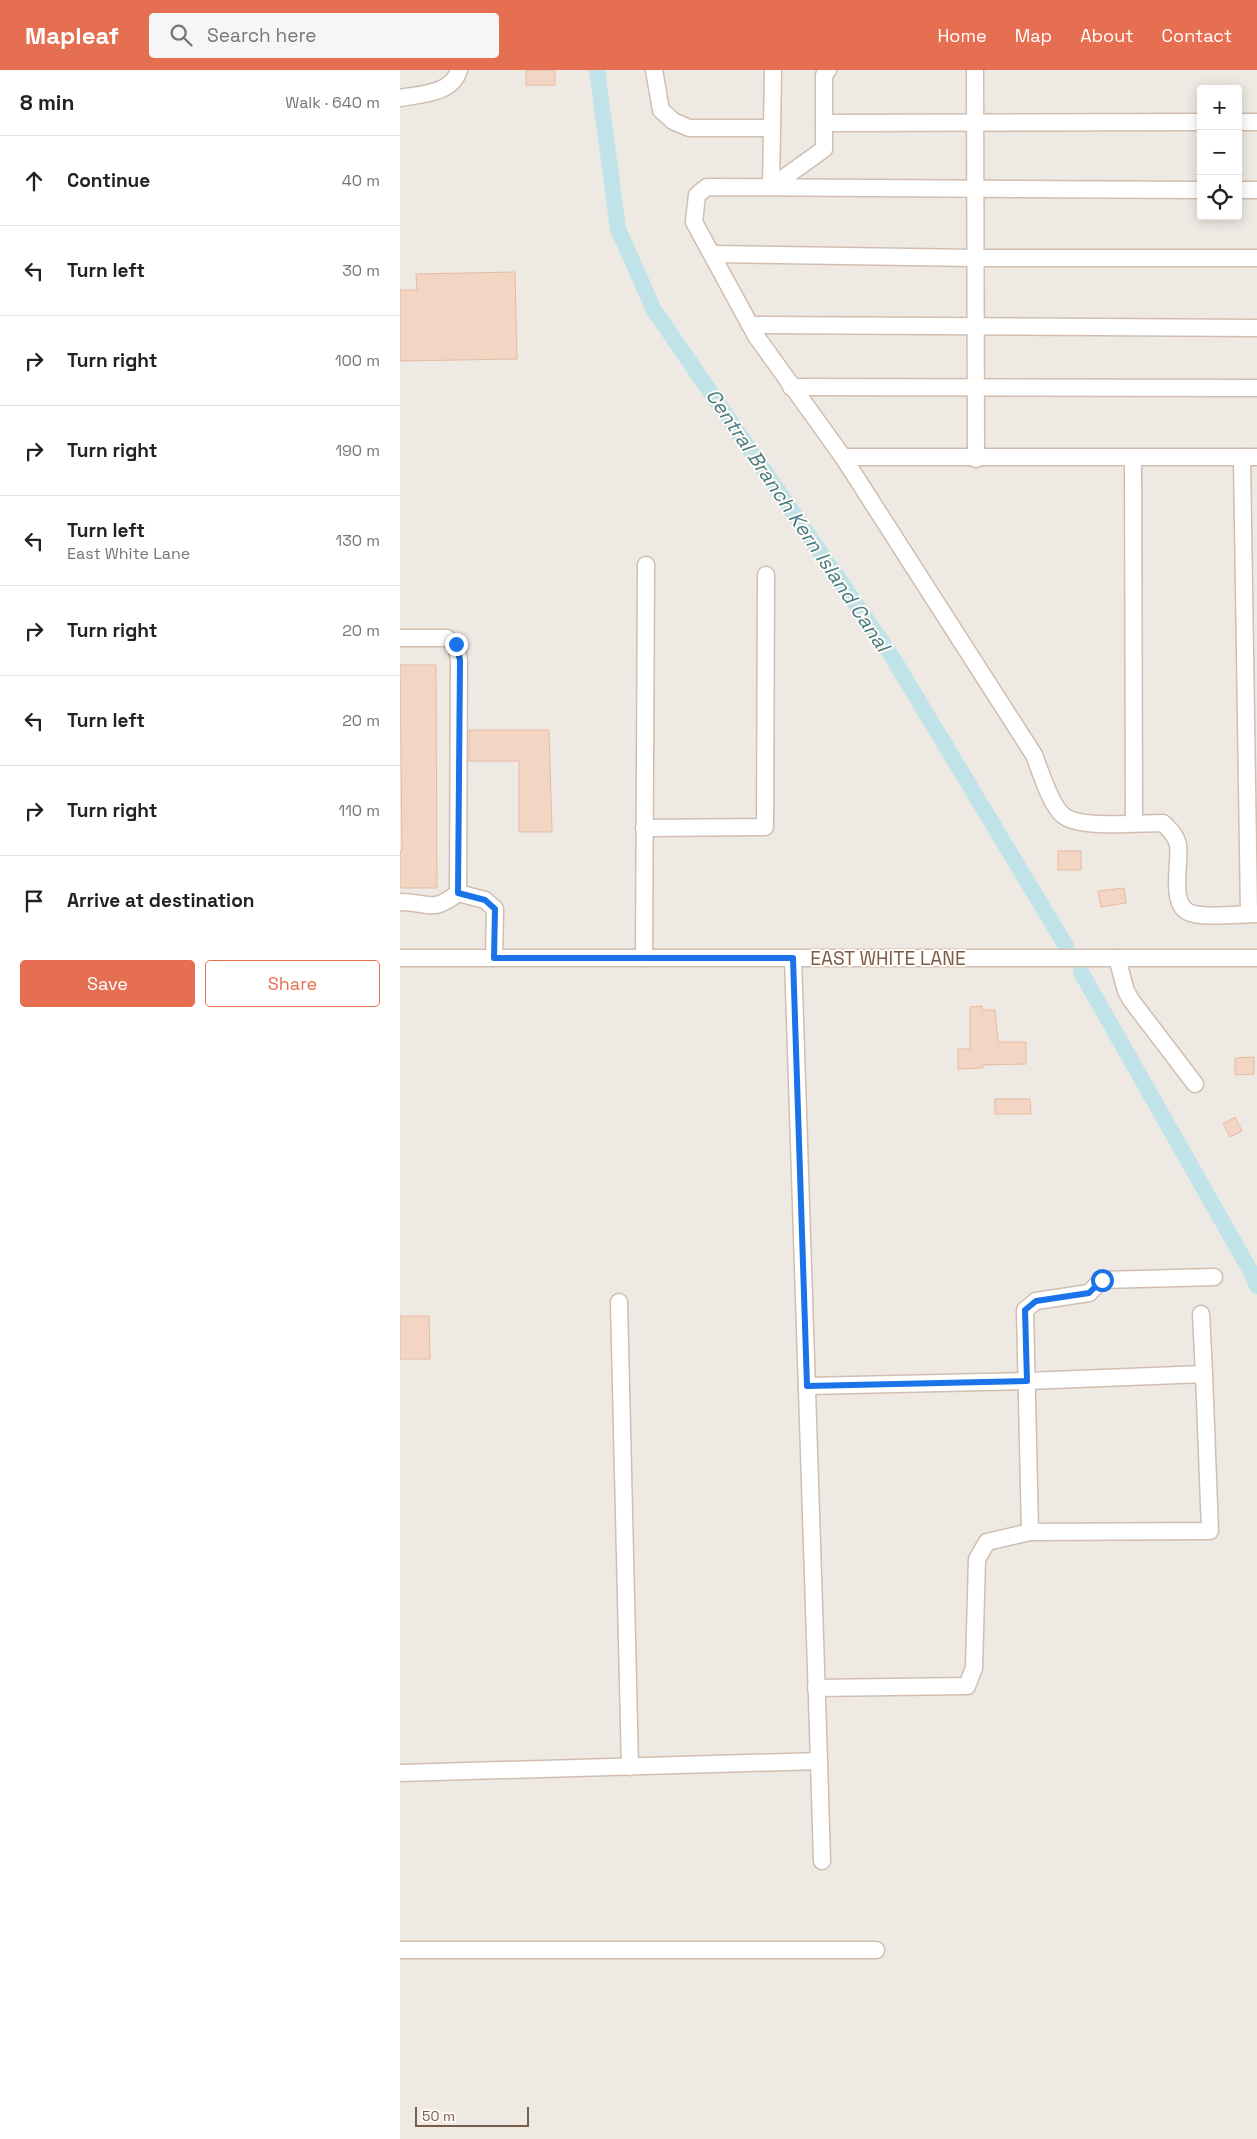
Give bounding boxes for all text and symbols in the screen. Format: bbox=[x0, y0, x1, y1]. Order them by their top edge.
search box bbox=[149, 13, 499, 58]
text: Mapleaf bbox=[25, 20, 119, 51]
icon: search bbox=[167, 21, 195, 49]
text: Search here bbox=[207, 23, 317, 48]
text: Home bbox=[938, 24, 987, 47]
text: Map bbox=[1015, 24, 1052, 47]
text: About bbox=[1080, 24, 1134, 47]
text: Contact bbox=[1162, 24, 1232, 47]
map controls bbox=[1197, 85, 1242, 220]
button: + bbox=[1197, 85, 1242, 130]
text: 8 min bbox=[20, 89, 74, 116]
text: Walk · 640 m bbox=[285, 92, 380, 113]
button: − bbox=[1197, 130, 1242, 175]
icon: ahead bbox=[20, 167, 48, 195]
text: Continue bbox=[67, 168, 150, 193]
text: 40 m bbox=[342, 170, 380, 191]
button: locate bbox=[1197, 175, 1242, 220]
icon: left bbox=[20, 257, 48, 285]
text: Turn left bbox=[67, 258, 145, 283]
text: 30 m bbox=[342, 260, 380, 281]
icon: right bbox=[20, 347, 48, 375]
text: Turn right bbox=[67, 348, 157, 373]
text: 100 m bbox=[335, 350, 380, 371]
water label: Central Branch Kern Island Canal bbox=[700, 383, 897, 658]
icon: right bbox=[20, 437, 48, 465]
text: Turn right bbox=[67, 438, 157, 463]
text: 190 m bbox=[335, 440, 380, 461]
text: Turn left bbox=[67, 518, 145, 543]
icon: left bbox=[20, 527, 48, 555]
text: 130 m bbox=[336, 530, 380, 551]
text: East White Lane bbox=[67, 543, 190, 564]
icon: right bbox=[20, 617, 48, 645]
text: Turn right bbox=[67, 618, 157, 643]
text: 20 m bbox=[342, 620, 380, 641]
route end bbox=[445, 633, 468, 656]
icon: left bbox=[20, 707, 48, 735]
text: Turn left bbox=[67, 708, 145, 733]
text: 20 m bbox=[342, 710, 380, 731]
icon: right bbox=[20, 797, 48, 825]
text: Turn right bbox=[67, 798, 157, 823]
text: 110 m bbox=[338, 800, 380, 821]
icon: arrive bbox=[20, 887, 48, 915]
text: Arrive at destination bbox=[67, 888, 255, 913]
street label: EAST WHITE LANE bbox=[810, 946, 966, 971]
button: Save bbox=[20, 960, 195, 1007]
button: Share bbox=[205, 960, 380, 1007]
route start bbox=[1091, 1269, 1114, 1292]
scale bar bbox=[415, 2104, 529, 2127]
text: 50 m bbox=[422, 2107, 455, 2125]

